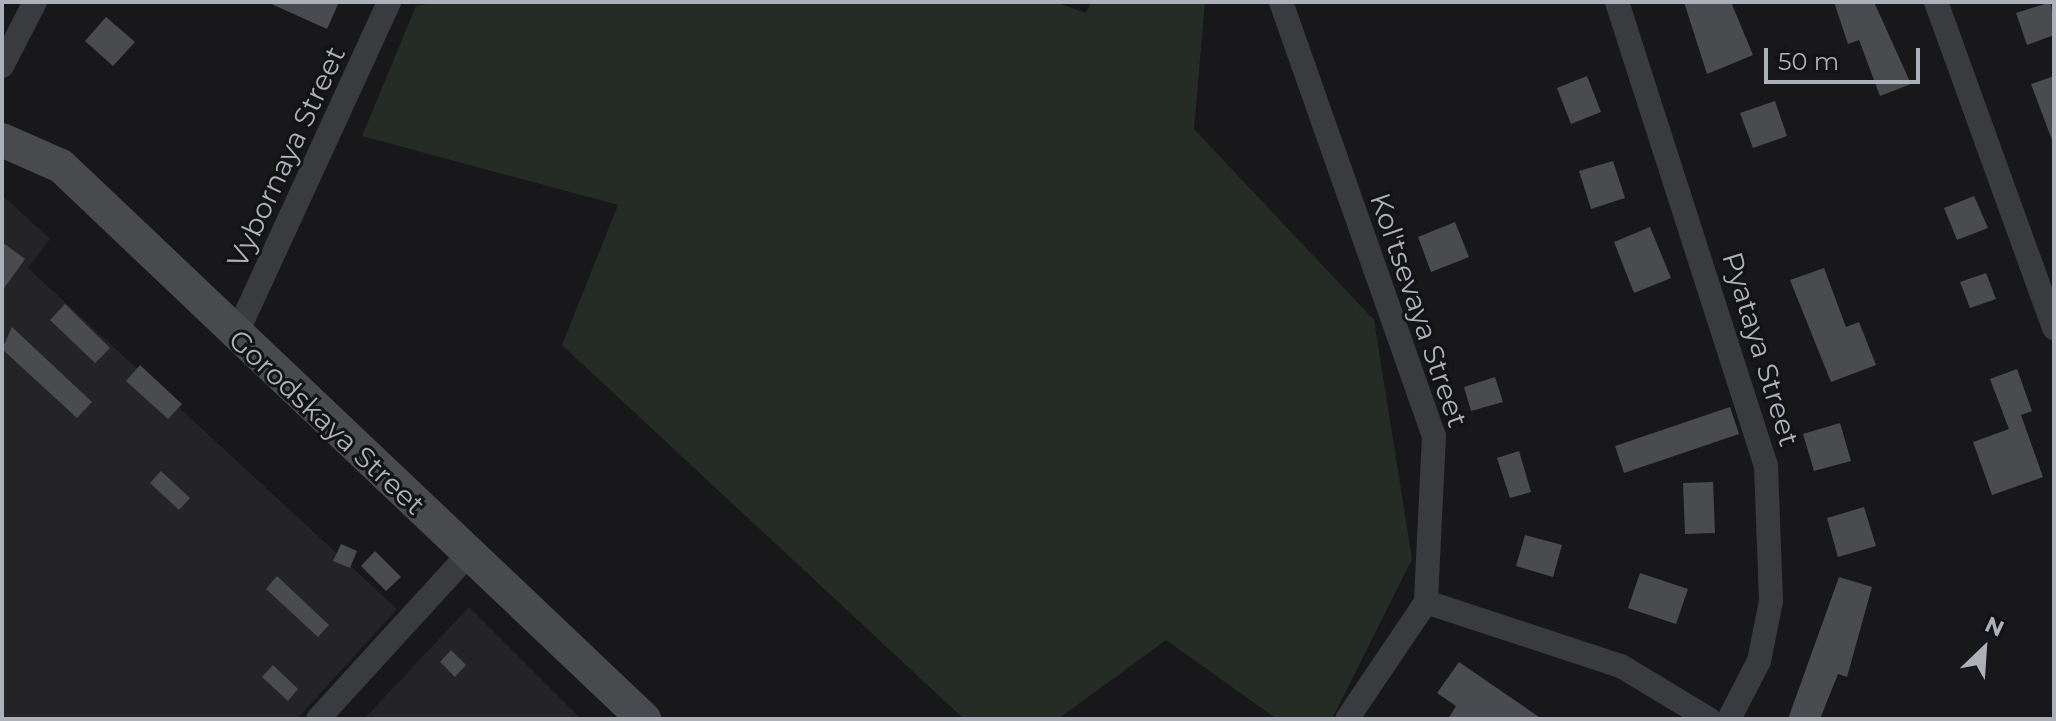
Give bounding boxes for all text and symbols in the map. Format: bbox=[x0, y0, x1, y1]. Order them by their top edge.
scale bar bbox=[1768, 32, 1924, 82]
street label: Vybornaya Street bbox=[220, 41, 352, 273]
text: 50 m bbox=[1778, 47, 1839, 76]
street label: Kol'tsevaya Street bbox=[1363, 189, 1475, 431]
street label: Pyataya Street bbox=[1716, 248, 1806, 450]
street label: Gorodskaya Street bbox=[222, 322, 432, 522]
north arrow bbox=[1944, 609, 2024, 689]
text: N bbox=[1981, 611, 2008, 643]

